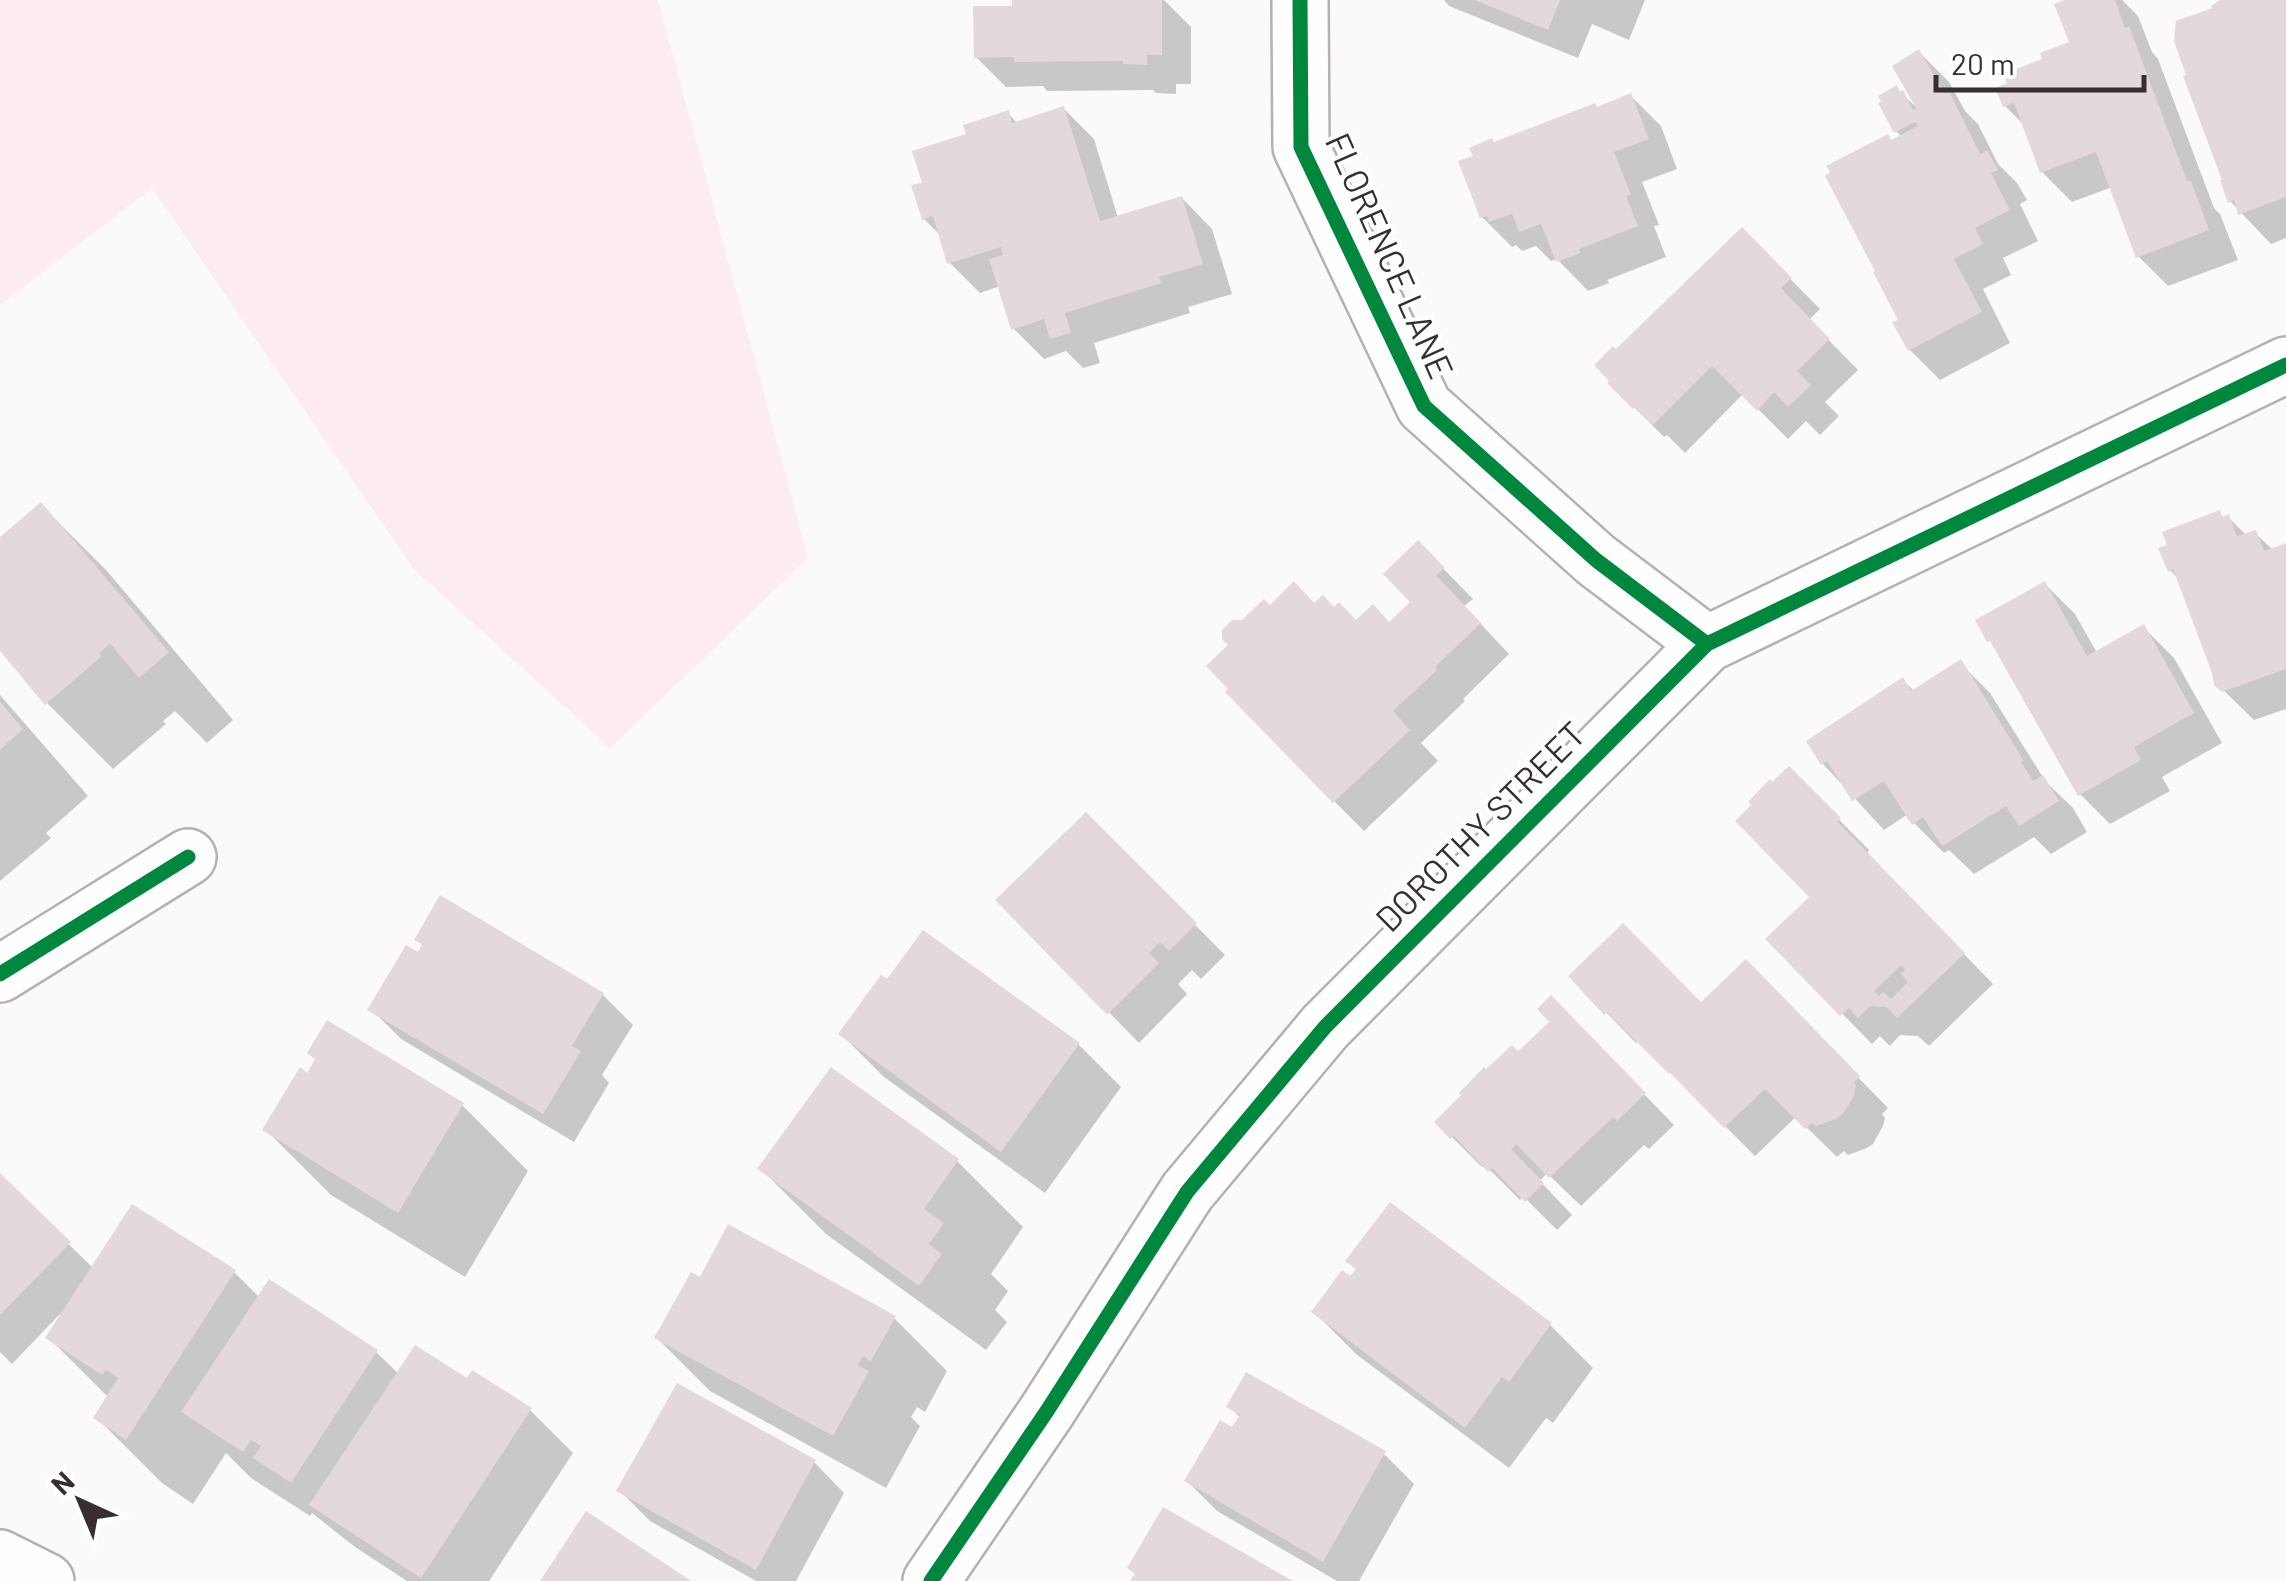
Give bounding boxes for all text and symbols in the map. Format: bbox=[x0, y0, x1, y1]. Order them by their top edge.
scale bar bbox=[1936, 30, 2144, 92]
text: 20 m bbox=[1951, 45, 2015, 81]
street label: FLORENCE LANE bbox=[1318, 126, 1464, 384]
street label: DOROTHY STREET bbox=[1366, 712, 1593, 939]
north arrow bbox=[30, 1451, 130, 1551]
text: N bbox=[43, 1464, 80, 1501]

